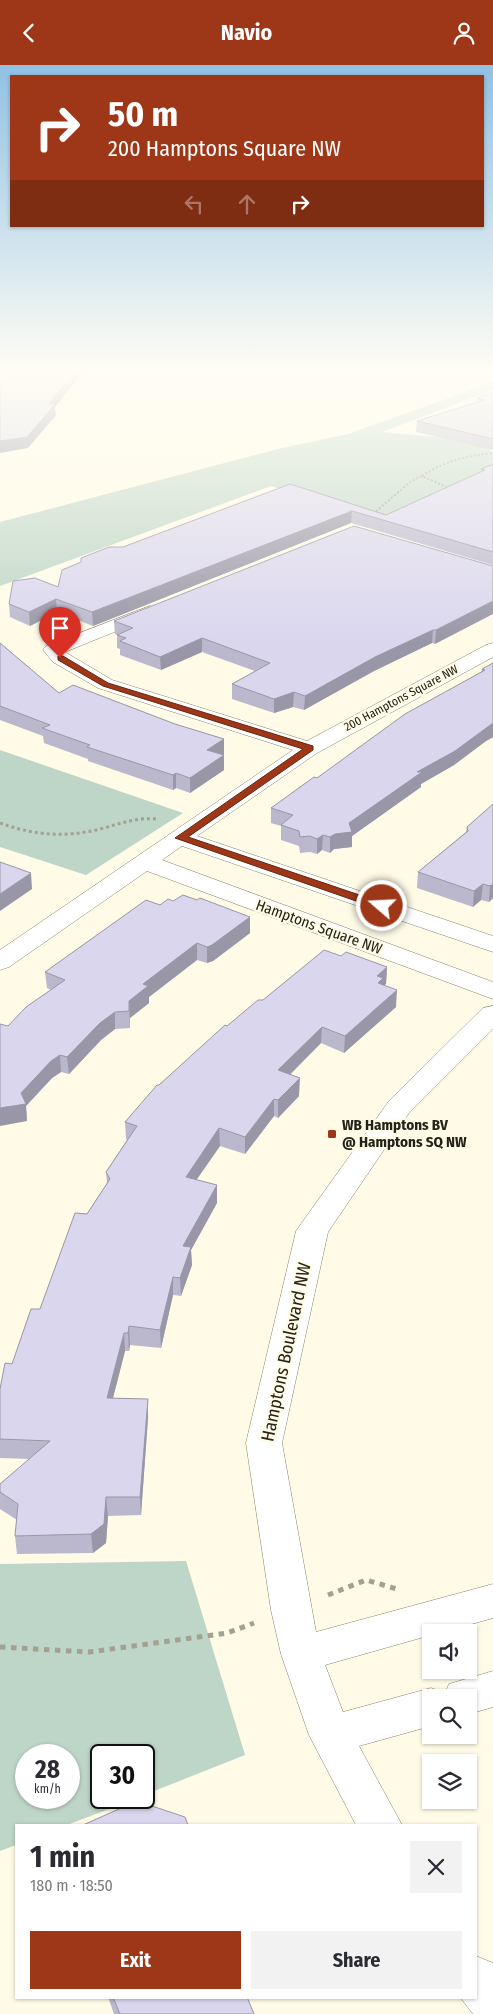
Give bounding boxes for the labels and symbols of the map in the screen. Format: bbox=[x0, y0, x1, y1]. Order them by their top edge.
pin bbox=[39, 607, 81, 658]
street label: 200 Hamptons Square NW bbox=[342, 662, 460, 734]
position arrow bbox=[355, 879, 407, 931]
street label: Hamptons Square NW bbox=[253, 896, 385, 958]
place label: WB Hamptons BV @ Hamptons SQ NW bbox=[342, 1116, 467, 1151]
marker: WB Hamptons BV @ Hamptons SQ NW bbox=[326, 1128, 338, 1140]
street label: Hamptons Boulevard NW bbox=[256, 1260, 316, 1444]
speed limit sign: 30 bbox=[90, 1744, 155, 1809]

